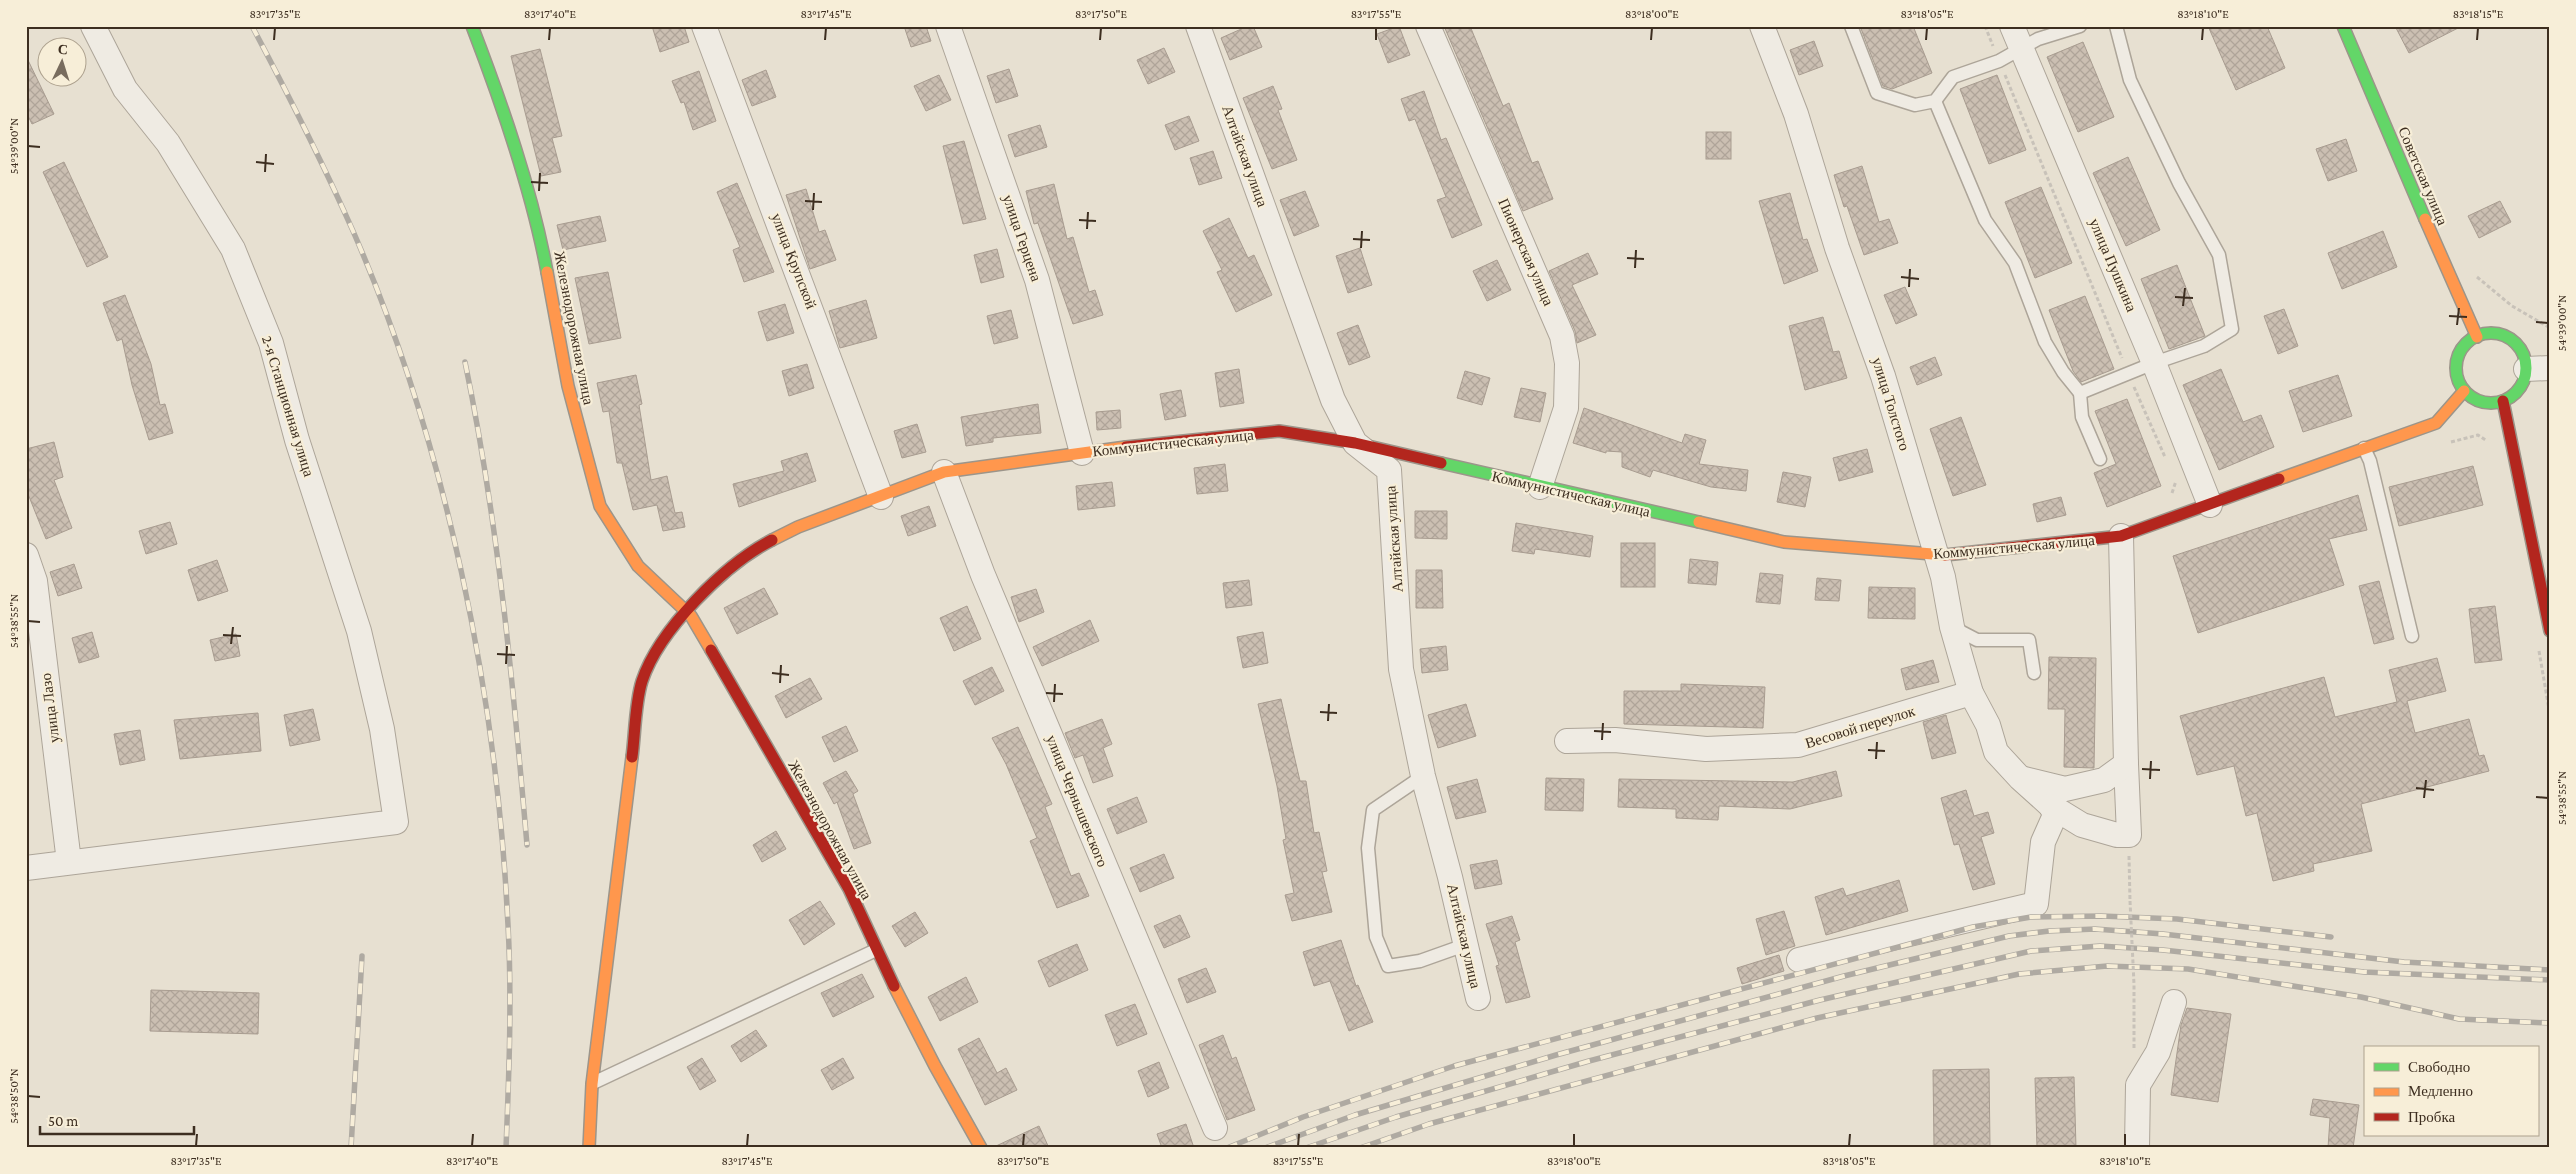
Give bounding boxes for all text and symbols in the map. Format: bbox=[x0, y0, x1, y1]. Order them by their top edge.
text: 83°17'35"E bbox=[249, 7, 301, 21]
text: 83°17'40"E bbox=[524, 7, 577, 21]
text: 83°17'45"E bbox=[800, 7, 852, 21]
text: 83°17'50"E bbox=[1075, 7, 1127, 21]
text: 83°17'55"E bbox=[1351, 7, 1402, 21]
text: 83°18'00"E bbox=[1625, 7, 1679, 21]
text: 83°18'05"E bbox=[1901, 7, 1954, 21]
text: 83°18'10"E bbox=[2177, 7, 2229, 21]
text: 83°18'15"E bbox=[2453, 7, 2504, 21]
north arrow bbox=[38, 38, 88, 88]
text: С bbox=[57, 41, 69, 57]
street label: Алтайская улица bbox=[1219, 103, 1271, 209]
text: 54°39'00"N bbox=[7, 118, 21, 174]
street label: Советская улица bbox=[2395, 125, 2451, 228]
street label: улица Герцена bbox=[1000, 192, 1044, 284]
street label: Пионерская улица bbox=[1495, 196, 1557, 308]
street label: улица Крупской bbox=[768, 211, 820, 311]
street label: улица Пушкина bbox=[2086, 216, 2140, 314]
street label: Железнодорожная улица bbox=[551, 250, 597, 407]
text: 54°39'00"N bbox=[2555, 295, 2569, 351]
street label: 2-я Станционная улица bbox=[259, 334, 317, 479]
street label: улица Толстого bbox=[1869, 356, 1913, 452]
street label: Коммунистическая улица bbox=[1092, 427, 1255, 459]
street label: Коммунистическая улица bbox=[1490, 468, 1652, 520]
street label: Алтайская улица bbox=[1382, 485, 1406, 593]
street label: Коммунистическая улица bbox=[1933, 532, 2096, 562]
text: 54°38'55"N bbox=[7, 594, 21, 648]
street label: улица Лазо bbox=[38, 672, 62, 744]
street label: Весовой переулок bbox=[1803, 702, 1918, 751]
street label: улица Чернышевского bbox=[1043, 733, 1111, 869]
street label: Железнодорожная улица bbox=[785, 758, 875, 902]
text: 54°38'55"N bbox=[2555, 771, 2569, 825]
street label: Алтайская улица bbox=[1444, 882, 1484, 990]
legend bbox=[2364, 1046, 2538, 1136]
text: Свободно bbox=[2408, 1059, 2470, 1075]
text: 54°38'50"N bbox=[7, 1068, 21, 1124]
text: Медленно bbox=[2408, 1083, 2473, 1099]
scale bar bbox=[40, 1104, 194, 1136]
text: Пробка bbox=[2408, 1109, 2456, 1125]
text: 50 m bbox=[48, 1113, 78, 1129]
text: 83°17'35"E bbox=[170, 1154, 222, 1168]
text: 83°17'40"E bbox=[446, 1154, 499, 1168]
text: 83°17'45"E bbox=[721, 1154, 773, 1168]
text: 83°17'50"E bbox=[997, 1154, 1049, 1168]
text: 83°17'55"E bbox=[1273, 1154, 1324, 1168]
text: 83°18'00"E bbox=[1547, 1154, 1601, 1168]
text: 83°18'05"E bbox=[1823, 1154, 1876, 1168]
text: 83°18'10"E bbox=[2099, 1154, 2151, 1168]

